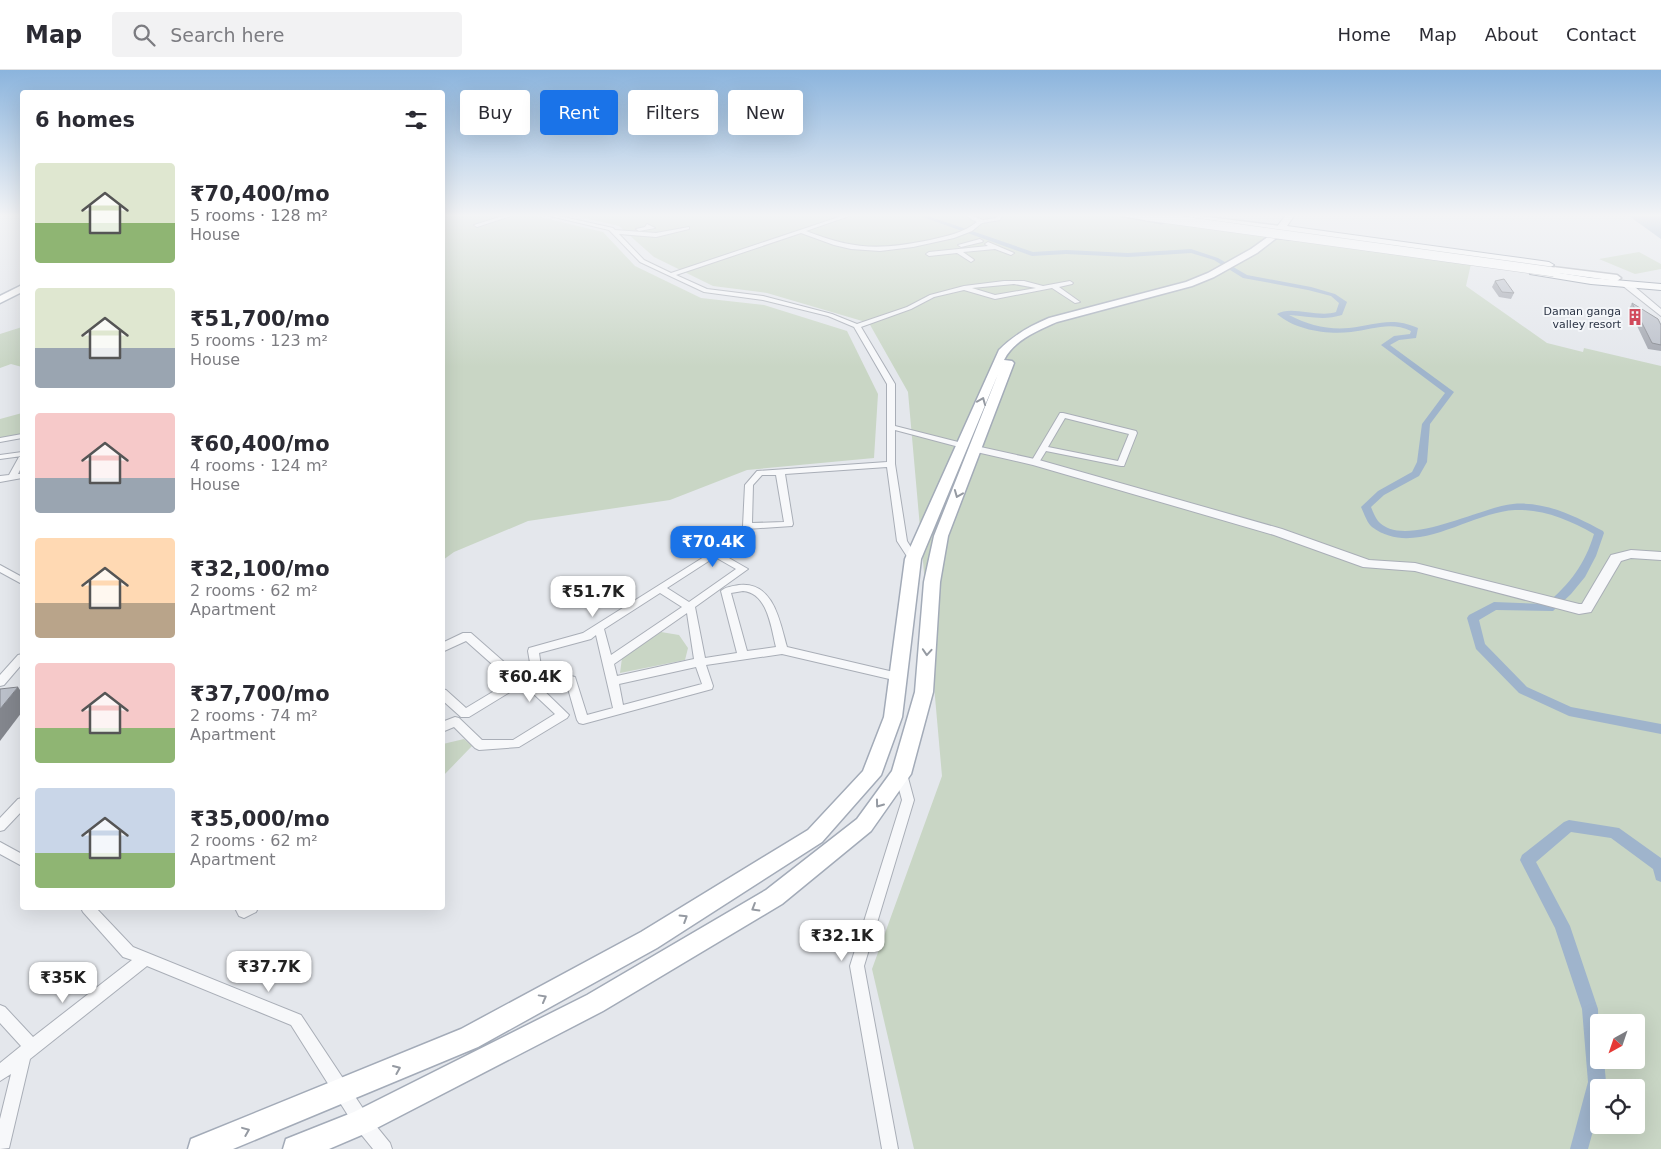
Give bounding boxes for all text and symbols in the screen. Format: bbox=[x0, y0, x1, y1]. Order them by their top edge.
search box bbox=[112, 12, 462, 57]
text: Map bbox=[25, 21, 82, 49]
icon: search bbox=[130, 21, 158, 49]
text: Search here bbox=[170, 24, 284, 46]
text: Home bbox=[1338, 24, 1391, 45]
text: Map bbox=[1419, 24, 1457, 45]
text: About bbox=[1485, 24, 1538, 45]
text: Contact bbox=[1566, 24, 1636, 45]
chip: Buy bbox=[460, 90, 530, 135]
chip: Rent bbox=[540, 90, 618, 135]
chip: Filters bbox=[628, 90, 718, 135]
chip: New bbox=[728, 90, 803, 135]
icon: filters bbox=[402, 106, 430, 134]
text: 6 homes bbox=[35, 108, 135, 132]
text: ₹70,400/mo bbox=[190, 182, 330, 206]
icon: home bbox=[75, 183, 135, 243]
text: 5 rooms · 128 m² bbox=[190, 206, 328, 225]
text: House bbox=[190, 225, 240, 244]
place label: Daman ganga valley resort bbox=[1543, 305, 1622, 331]
text: ₹51,700/mo bbox=[190, 307, 330, 331]
building icon: Daman ganga valley resort bbox=[1625, 307, 1645, 327]
icon: home bbox=[75, 308, 135, 368]
text: 5 rooms · 123 m² bbox=[190, 331, 328, 350]
text: House bbox=[190, 350, 240, 369]
one-way arrow bbox=[976, 397, 986, 405]
text: ₹60,400/mo bbox=[190, 432, 330, 456]
icon: home bbox=[75, 433, 135, 493]
text: 4 rooms · 124 m² bbox=[190, 456, 328, 475]
text: House bbox=[190, 475, 240, 494]
one-way arrow bbox=[954, 489, 964, 498]
pin: ₹70.4K bbox=[672, 526, 754, 568]
text: ₹70.4K bbox=[681, 532, 745, 551]
text: ₹32,100/mo bbox=[190, 557, 330, 581]
icon: home bbox=[75, 558, 135, 618]
pin: ₹51.7K bbox=[552, 576, 634, 618]
text: 2 rooms · 62 m² bbox=[190, 581, 318, 600]
text: ₹51.7K bbox=[561, 582, 625, 601]
text: Apartment bbox=[190, 600, 276, 619]
one-way arrow bbox=[921, 649, 932, 657]
pin: ₹60.4K bbox=[489, 660, 571, 703]
text: ₹60.4K bbox=[498, 667, 562, 686]
text: ₹37,700/mo bbox=[190, 682, 330, 706]
icon: home bbox=[75, 683, 135, 743]
text: 2 rooms · 74 m² bbox=[190, 706, 318, 725]
text: Apartment bbox=[190, 725, 276, 744]
one-way arrow bbox=[876, 799, 885, 808]
text: ₹35,000/mo bbox=[190, 807, 330, 831]
icon: home bbox=[75, 808, 135, 868]
text: 2 rooms · 62 m² bbox=[190, 831, 318, 850]
text: Apartment bbox=[190, 850, 276, 869]
one-way arrow bbox=[752, 901, 761, 911]
one-way arrow bbox=[678, 914, 687, 924]
pin: ₹32.1K bbox=[801, 920, 883, 962]
text: ₹32.1K bbox=[810, 926, 874, 945]
pin: ₹37.7K bbox=[228, 950, 310, 993]
text: ₹37.7K bbox=[237, 957, 301, 976]
pin: ₹35K bbox=[33, 962, 93, 1004]
text: ₹35K bbox=[40, 968, 86, 987]
one-way arrow bbox=[537, 994, 546, 1004]
north arrow bbox=[1590, 1014, 1645, 1069]
map controls bbox=[1590, 1014, 1645, 1134]
one-way arrow bbox=[392, 1065, 401, 1076]
button: locate bbox=[1590, 1079, 1645, 1134]
one-way arrow bbox=[242, 1127, 250, 1137]

